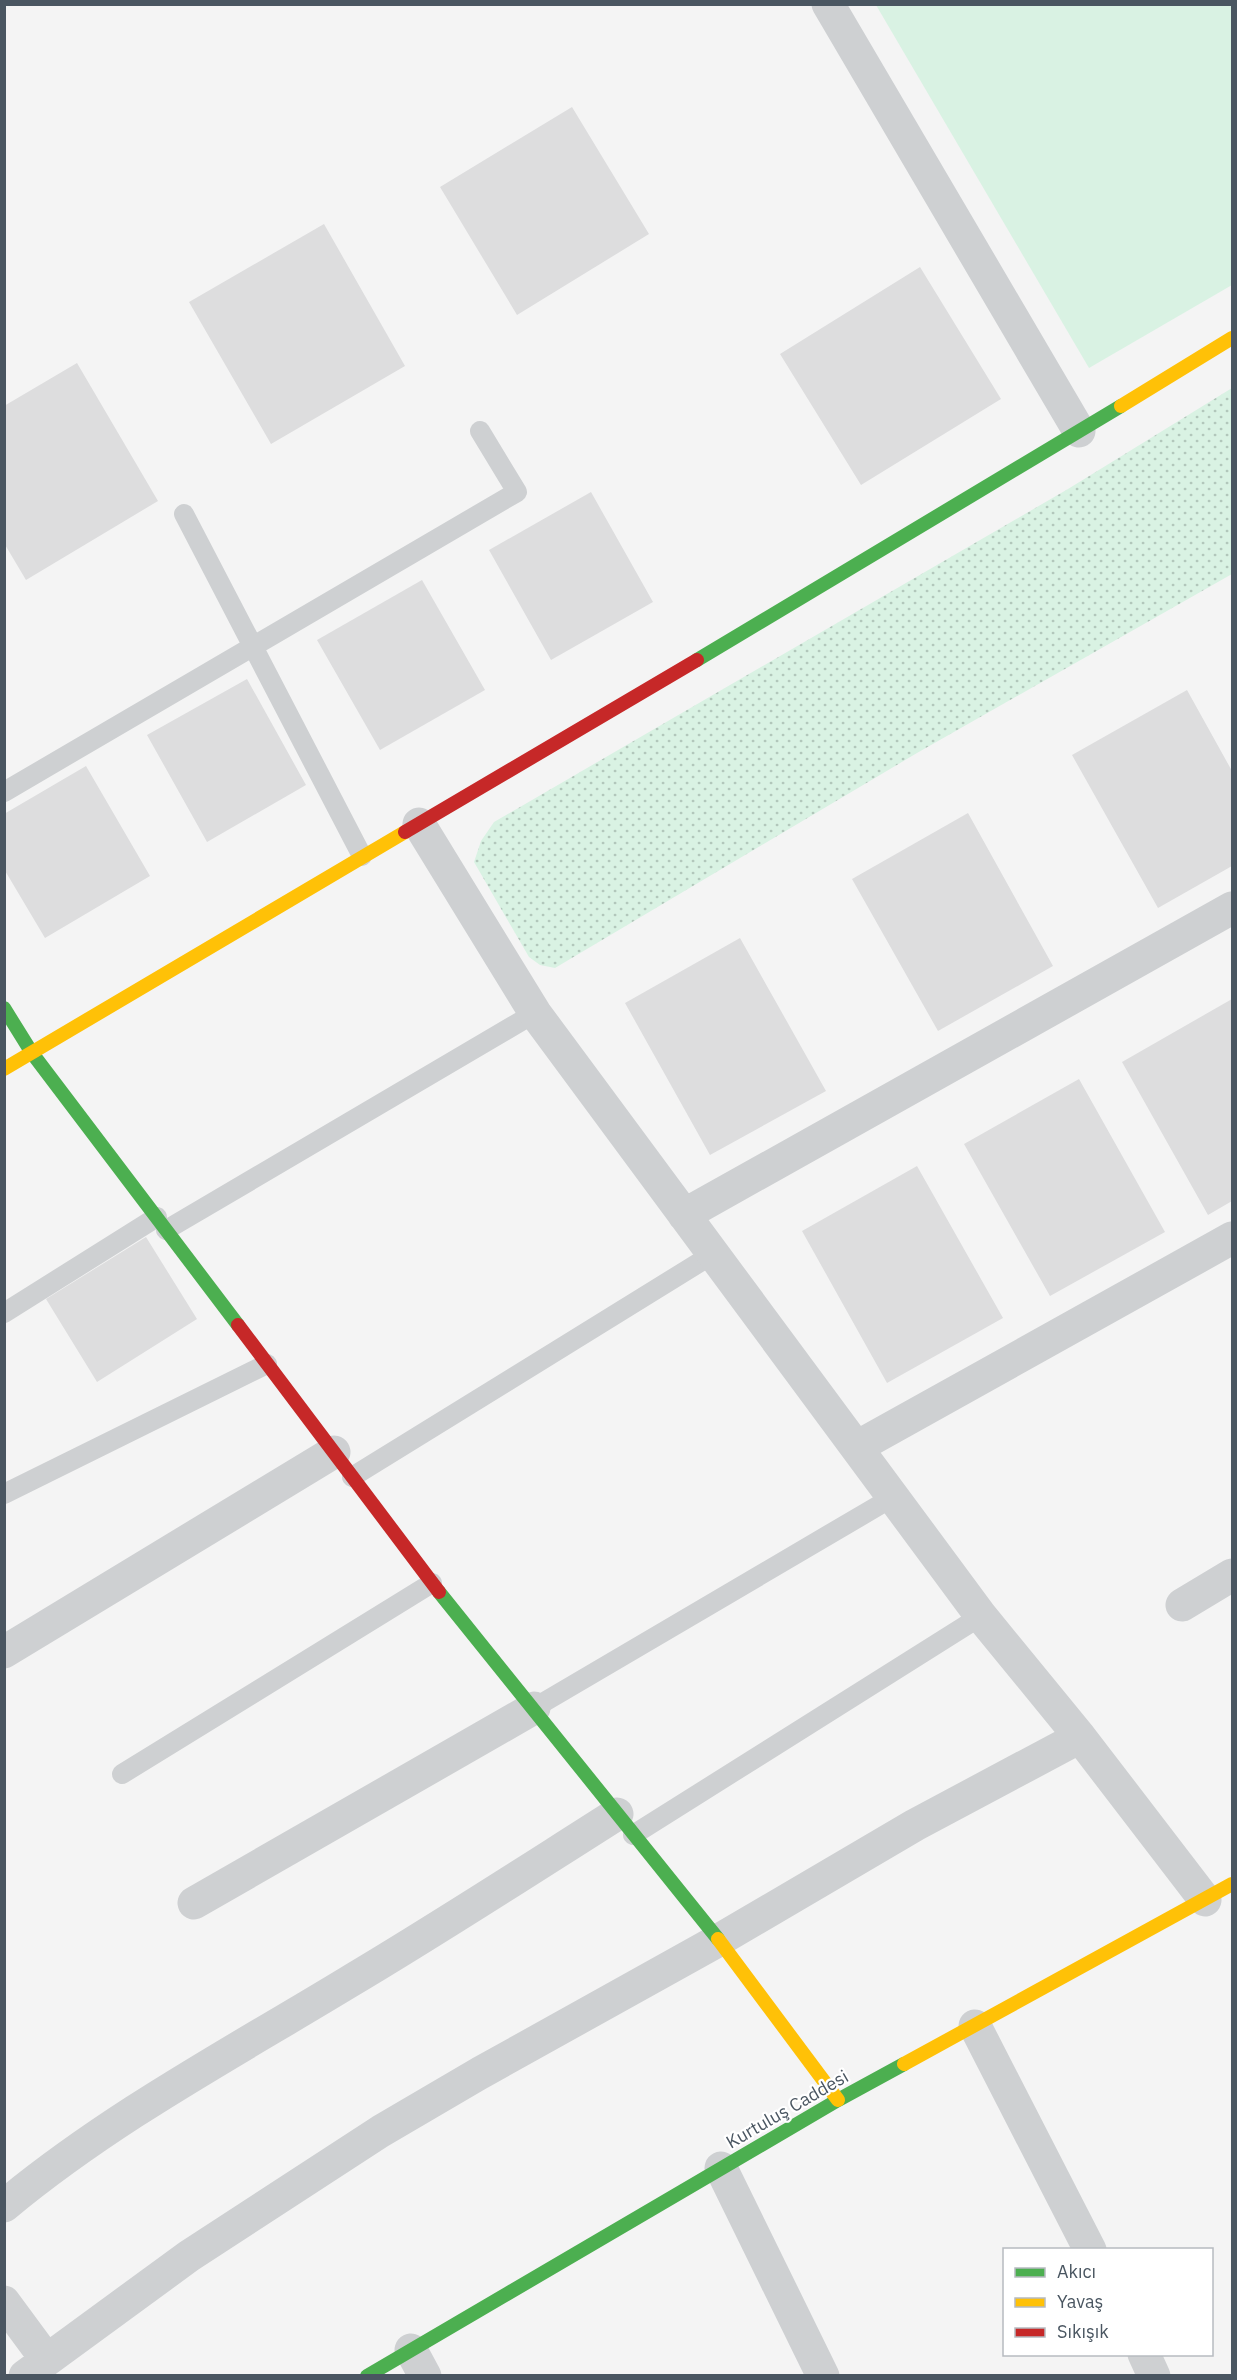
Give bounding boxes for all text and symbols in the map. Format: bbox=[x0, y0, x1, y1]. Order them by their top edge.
street label: Kurtuluş Caddesi bbox=[722, 2065, 852, 2153]
legend bbox=[1003, 2248, 1213, 2356]
text: Akıcı bbox=[1057, 2260, 1096, 2283]
text: Yavaş bbox=[1057, 2290, 1103, 2313]
text: Sıkışık bbox=[1057, 2320, 1109, 2343]

